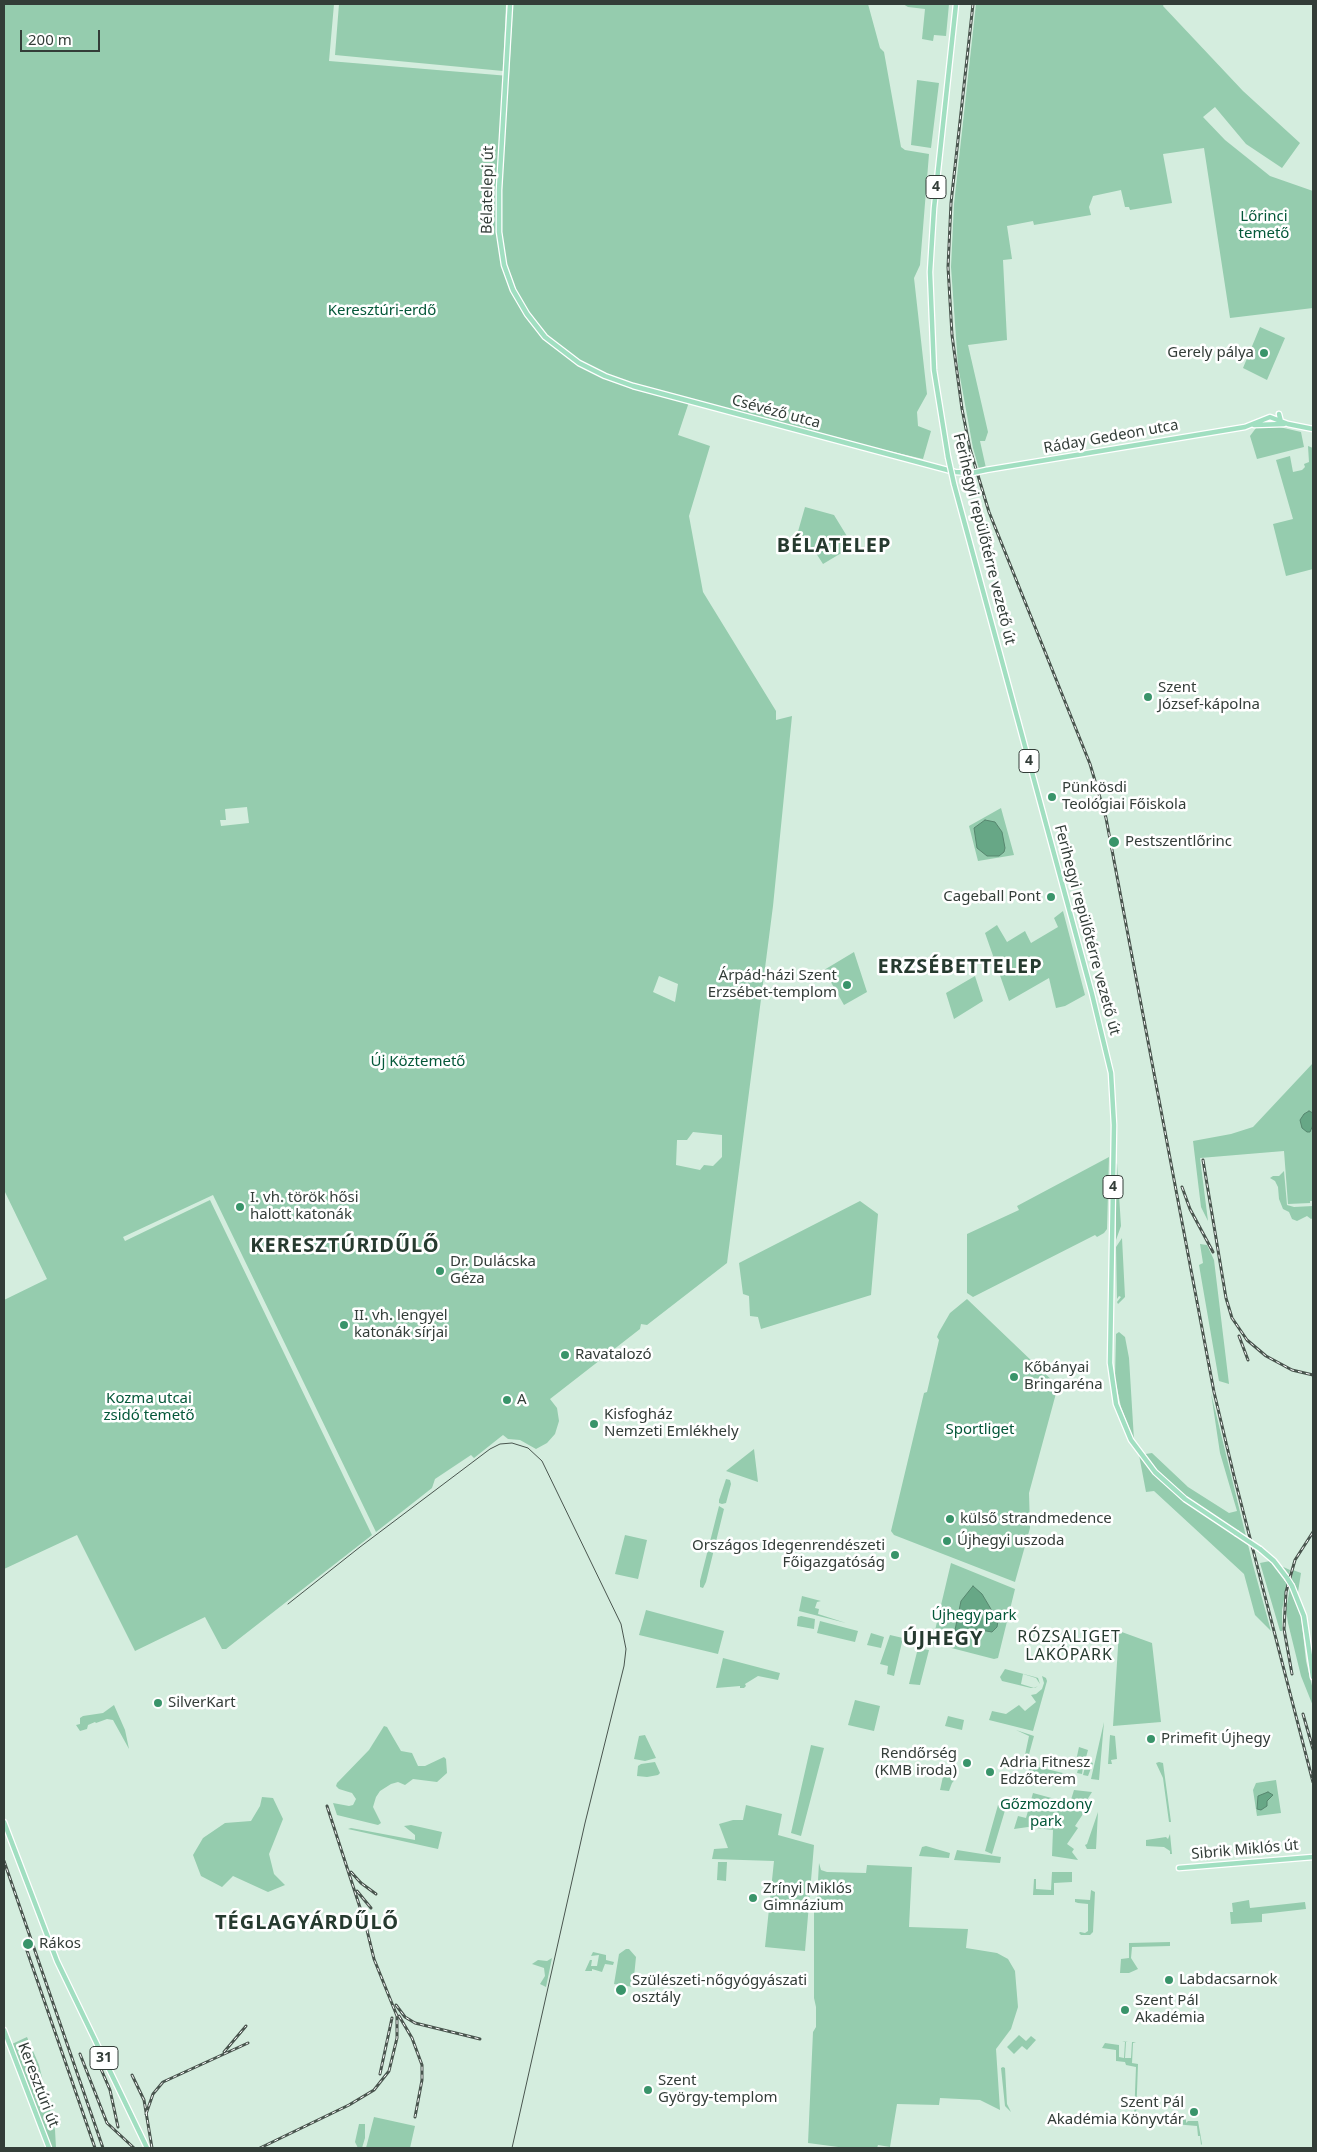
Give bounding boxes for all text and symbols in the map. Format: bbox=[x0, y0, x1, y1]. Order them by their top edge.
scale bar bbox=[22, 20, 102, 52]
text: 200 m bbox=[28, 29, 72, 49]
street label: Bélatelepi út bbox=[478, 146, 498, 234]
road number: 4 bbox=[926, 176, 946, 198]
park label: Lőrinci temető bbox=[1239, 208, 1289, 243]
park label: Keresztúri-erdő bbox=[328, 302, 436, 320]
place label: Gerely pálya bbox=[1167, 344, 1254, 362]
marker: Gerely pálya bbox=[1258, 347, 1270, 359]
street label: Csévéző utca bbox=[730, 392, 822, 432]
street label: Ráday Gedeon utca bbox=[1042, 416, 1180, 458]
street label: Ferihegyi repülőtérre vezető út bbox=[949, 431, 1019, 647]
district label: BÉLATELEP bbox=[776, 534, 892, 558]
place label: Szent József-kápolna bbox=[1158, 679, 1260, 714]
marker: Szent József-kápolna bbox=[1142, 691, 1154, 703]
road number: 4 bbox=[1019, 749, 1039, 772]
place label: Pünkösdi Teológiai Főiskola bbox=[1062, 779, 1186, 814]
marker: Pünkösdi Teológiai Főiskola bbox=[1046, 791, 1058, 803]
street label: Ferihegyi repülőtérre vezető út bbox=[1050, 823, 1124, 1037]
place label: Pestszentlőrinc bbox=[1125, 833, 1232, 851]
marker: Pestszentlőrinc bbox=[1107, 835, 1121, 849]
place label: Cageball Pont bbox=[943, 888, 1041, 906]
marker: Cageball Pont bbox=[1045, 891, 1057, 903]
district label: ERZSÉBETTELEP bbox=[876, 955, 1044, 979]
place label: Árpád-házi Szent Erzsébet-templom bbox=[708, 967, 837, 1002]
marker: Árpád-házi Szent Erzsébet-templom bbox=[841, 979, 853, 991]
park label: Új Köztemető bbox=[371, 1053, 465, 1071]
road number: 4 bbox=[1103, 1176, 1123, 1198]
place label: I. vh. török hősi halott katonák bbox=[250, 1189, 359, 1224]
marker: I. vh. török hősi halott katonák bbox=[234, 1201, 246, 1213]
district label: KERESZTÚRIDŰLŐ bbox=[249, 1234, 441, 1258]
place label: Dr. Dulácska Géza bbox=[450, 1253, 536, 1288]
marker: Dr. Dulácska Géza bbox=[434, 1265, 446, 1277]
place label: II. vh. lengyel katonák sírjai bbox=[354, 1307, 448, 1342]
marker: II. vh. lengyel katonák sírjai bbox=[338, 1319, 350, 1331]
place label: Ravatalozó bbox=[575, 1346, 652, 1364]
marker: Ravatalozó bbox=[559, 1349, 571, 1361]
place label: Kőbányai Bringaréna bbox=[1024, 1359, 1103, 1394]
marker: Kőbányai Bringaréna bbox=[1008, 1371, 1020, 1383]
park label: Kozma utcai zsidó temető bbox=[103, 1390, 195, 1425]
place label: A bbox=[517, 1391, 527, 1409]
marker: A bbox=[501, 1394, 513, 1406]
place label: Kisfogház Nemzeti Emlékhely bbox=[604, 1406, 739, 1441]
marker: Kisfogház Nemzeti Emlékhely bbox=[588, 1418, 600, 1430]
park label: Sportliget bbox=[946, 1421, 1014, 1439]
place label: külső strandmedence bbox=[960, 1510, 1112, 1528]
marker: külső strandmedence bbox=[944, 1513, 956, 1525]
place label: Újhegyi uszoda bbox=[957, 1532, 1064, 1550]
marker: Újhegyi uszoda bbox=[941, 1535, 953, 1547]
place label: Országos Idegenrendészeti Főigazgatóság bbox=[692, 1537, 885, 1572]
marker: Országos Idegenrendészeti Főigazgatóság bbox=[889, 1549, 901, 1561]
park label: Újhegy park bbox=[931, 1607, 1017, 1625]
district label: ÚJHEGY bbox=[902, 1627, 984, 1651]
district label: RÓZSALIGET LAKÓPARK bbox=[1016, 1627, 1122, 1665]
place label: SilverKart bbox=[168, 1694, 236, 1712]
marker: SilverKart bbox=[152, 1697, 164, 1709]
place label: Primefit Újhegy bbox=[1161, 1730, 1270, 1748]
marker: Primefit Újhegy bbox=[1145, 1733, 1157, 1745]
place label: Rendőrség (KMB iroda) bbox=[875, 1745, 957, 1780]
place label: Adria Fitnesz Edzőterem bbox=[1000, 1754, 1090, 1789]
marker: Rendőrség (KMB iroda) bbox=[961, 1757, 973, 1769]
marker: Adria Fitnesz Edzőterem bbox=[984, 1766, 996, 1778]
park label: Gőzmozdony park bbox=[1000, 1796, 1092, 1831]
street label: Sibrik Miklós út bbox=[1191, 1836, 1299, 1864]
place label: Zrínyi Miklós Gimnázium bbox=[763, 1880, 852, 1915]
marker: Zrínyi Miklós Gimnázium bbox=[747, 1892, 759, 1904]
district label: TÉGLAGYÁRDŰLŐ bbox=[213, 1911, 401, 1935]
place label: Rákos bbox=[39, 1935, 81, 1953]
marker: Rákos bbox=[21, 1937, 35, 1951]
place label: Labdacsarnok bbox=[1179, 1971, 1277, 1989]
place label: Szülészeti-nőgyógyászati osztály bbox=[632, 1972, 807, 2007]
marker: Labdacsarnok bbox=[1163, 1974, 1175, 1986]
marker: Szülészeti-nőgyógyászati osztály bbox=[614, 1983, 628, 1997]
place label: Szent Pál Akadémia bbox=[1135, 1992, 1205, 2027]
marker: Szent Pál Akadémia bbox=[1119, 2004, 1131, 2016]
street label: Keresztúri út bbox=[14, 2040, 62, 2130]
road number: 31 bbox=[90, 2046, 118, 2070]
place label: Szent György-templom bbox=[658, 2072, 777, 2107]
marker: Szent György-templom bbox=[642, 2084, 654, 2096]
place label: Szent Pál Akadémia Könyvtár bbox=[1047, 2094, 1184, 2129]
marker: Szent Pál Akadémia Könyvtár bbox=[1188, 2106, 1200, 2118]

